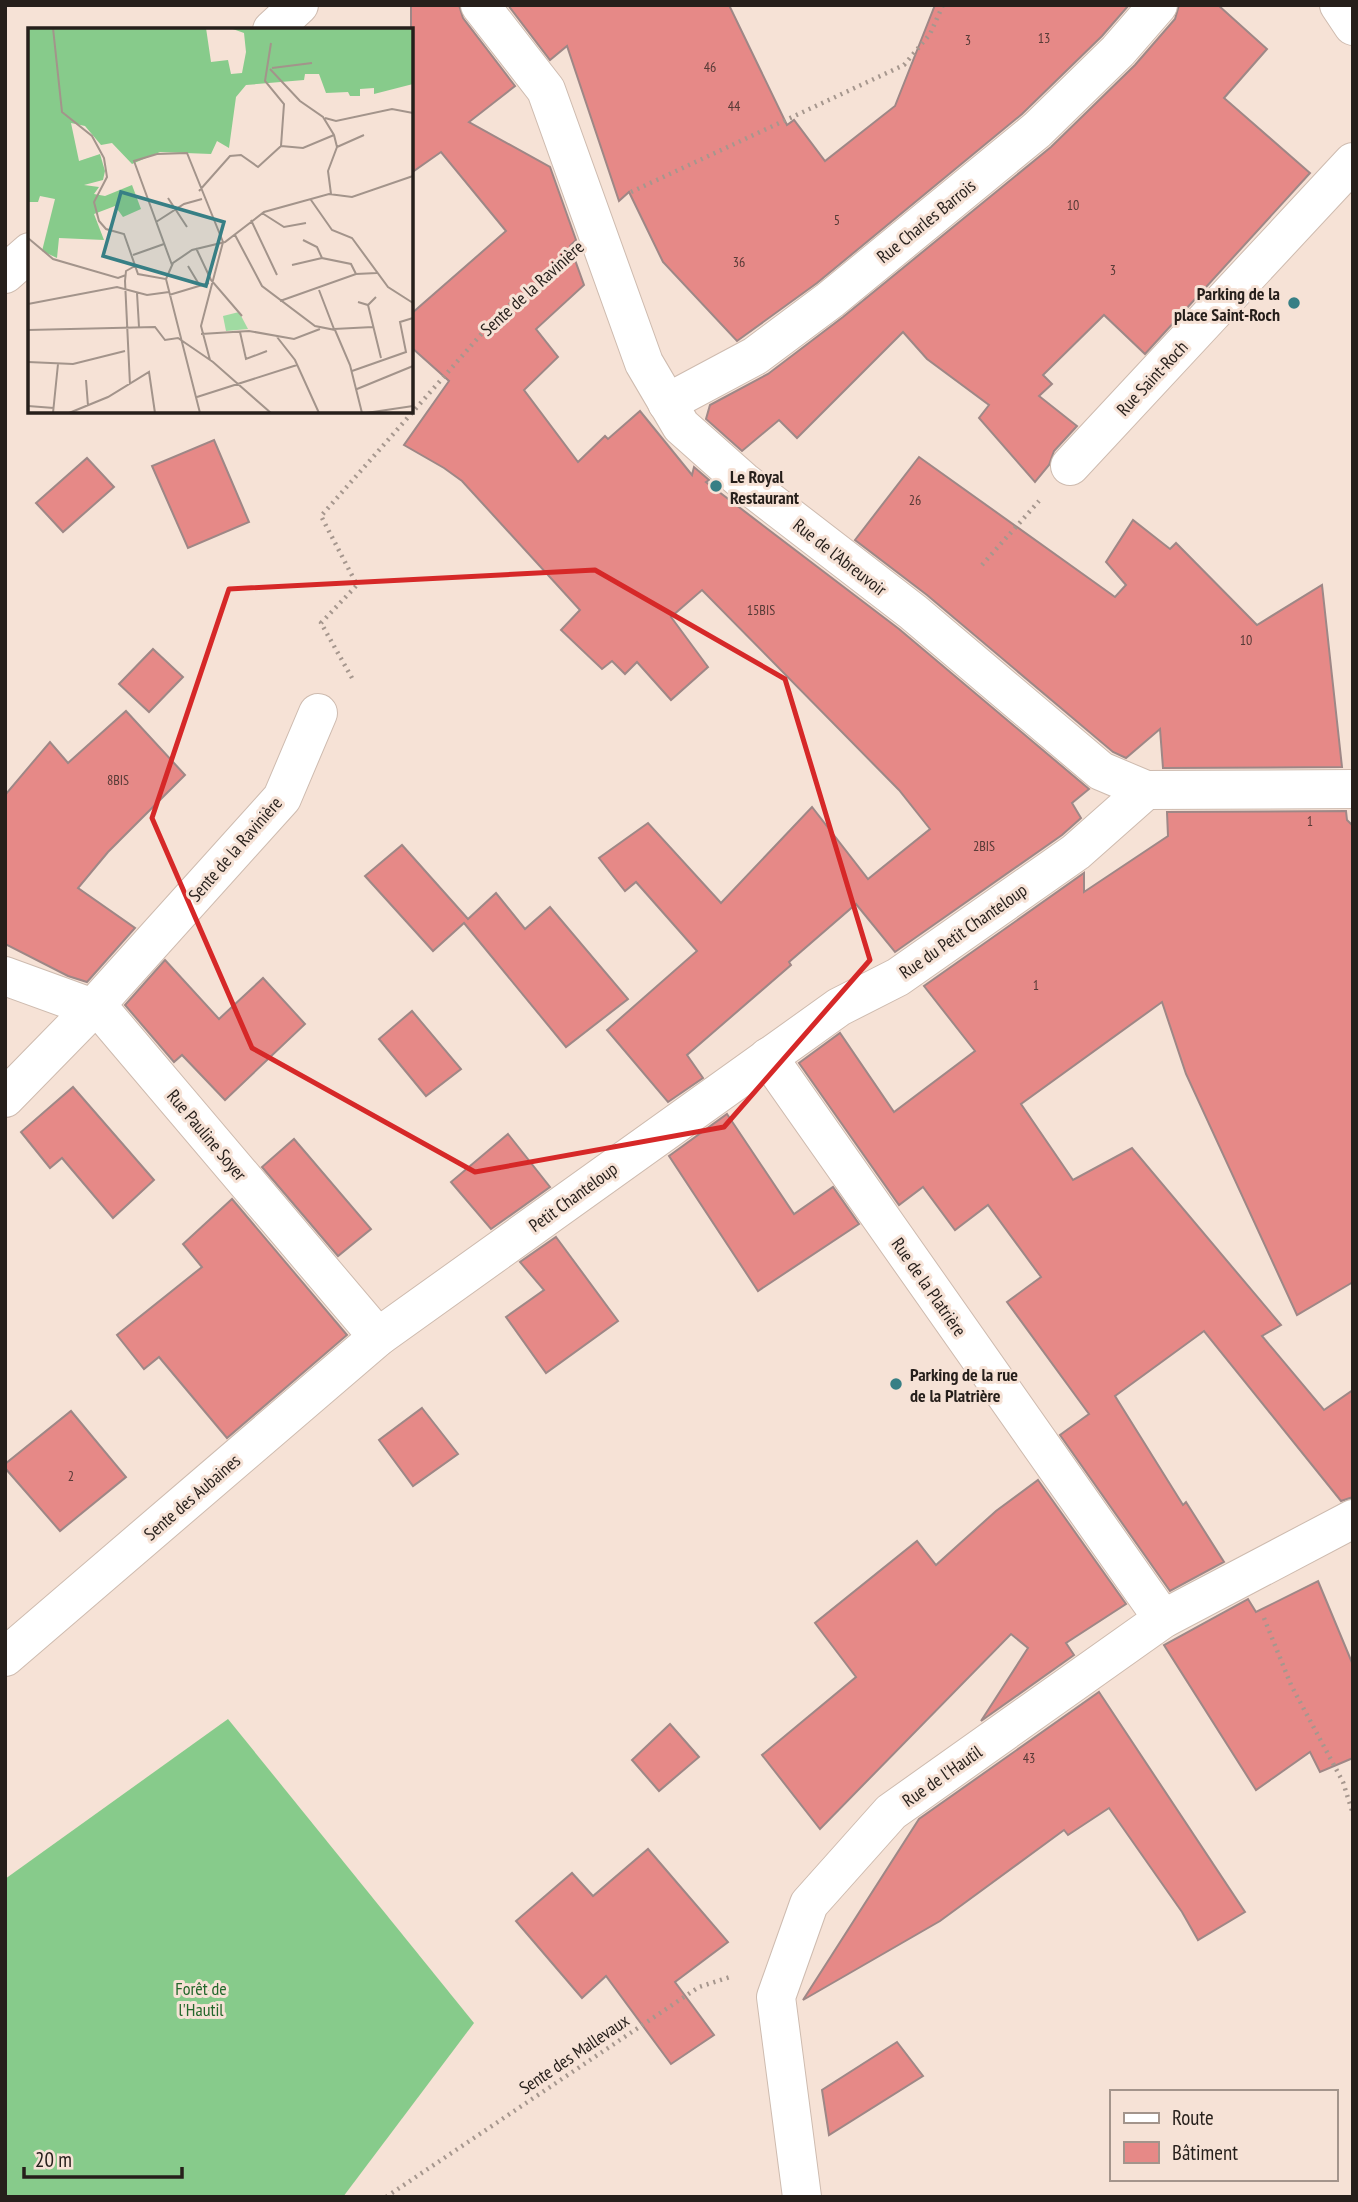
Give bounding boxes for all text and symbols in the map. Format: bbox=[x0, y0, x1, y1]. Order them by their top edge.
inset map bbox=[28, 28, 413, 413]
house number: 13 bbox=[1038, 29, 1050, 47]
house number: 3 bbox=[965, 31, 971, 49]
house number: 46 bbox=[704, 58, 716, 76]
house number: 44 bbox=[728, 97, 741, 115]
street label: Rue Charles Barrois bbox=[872, 174, 980, 268]
house number: 10 bbox=[1067, 196, 1079, 214]
house number: 5 bbox=[834, 211, 840, 229]
street label: Sente de la Ravinière bbox=[475, 235, 589, 341]
house number: 36 bbox=[733, 253, 745, 271]
house number: 3 bbox=[1110, 261, 1116, 279]
place label: Parking de la place Saint-Roch bbox=[1174, 282, 1280, 326]
marker: Parking de la place Saint-Roch bbox=[1286, 295, 1302, 311]
street label: Rue Saint-Roch bbox=[1111, 336, 1193, 420]
place label: Le Royal Restaurant bbox=[730, 465, 800, 509]
marker: Le Royal Restaurant bbox=[708, 478, 724, 494]
house number: 26 bbox=[909, 491, 921, 509]
street label: Rue de l'Abreuvoir bbox=[789, 513, 891, 601]
house number: 15BIS bbox=[747, 601, 775, 619]
house number: 10 bbox=[1240, 631, 1252, 649]
house number: 8BIS bbox=[107, 771, 129, 789]
street label: Sente de la Ravinière bbox=[183, 792, 287, 906]
house number: 1 bbox=[1307, 812, 1313, 830]
house number: 2BIS bbox=[973, 837, 995, 855]
street label: Rue du Petit Chanteloup bbox=[895, 878, 1032, 984]
house number: 1 bbox=[1033, 976, 1039, 994]
street label: Rue Pauline Soyer bbox=[162, 1085, 252, 1185]
street label: Petit Chanteloup bbox=[524, 1157, 622, 1237]
street label: Rue de la Platrière bbox=[887, 1233, 971, 1341]
place label: Parking de la rue de la Platrière bbox=[910, 1363, 1018, 1407]
marker: Parking de la rue de la Platrière bbox=[888, 1376, 904, 1392]
street label: Sente des Aubaines bbox=[139, 1449, 245, 1545]
house number: 2 bbox=[68, 1467, 74, 1485]
street label: Rue de l'Hautil bbox=[898, 1740, 987, 1812]
house number: 43 bbox=[1023, 1749, 1035, 1767]
park label: Forêt de l'Hautil bbox=[175, 1977, 227, 2021]
street label: Sente des Mallevaux bbox=[515, 2008, 634, 2099]
legend bbox=[1110, 2090, 1337, 2181]
text: Route bbox=[1172, 2104, 1214, 2131]
scale bar bbox=[24, 2136, 182, 2180]
text: Bâtiment bbox=[1172, 2139, 1238, 2166]
text: 20 m bbox=[35, 2146, 72, 2173]

